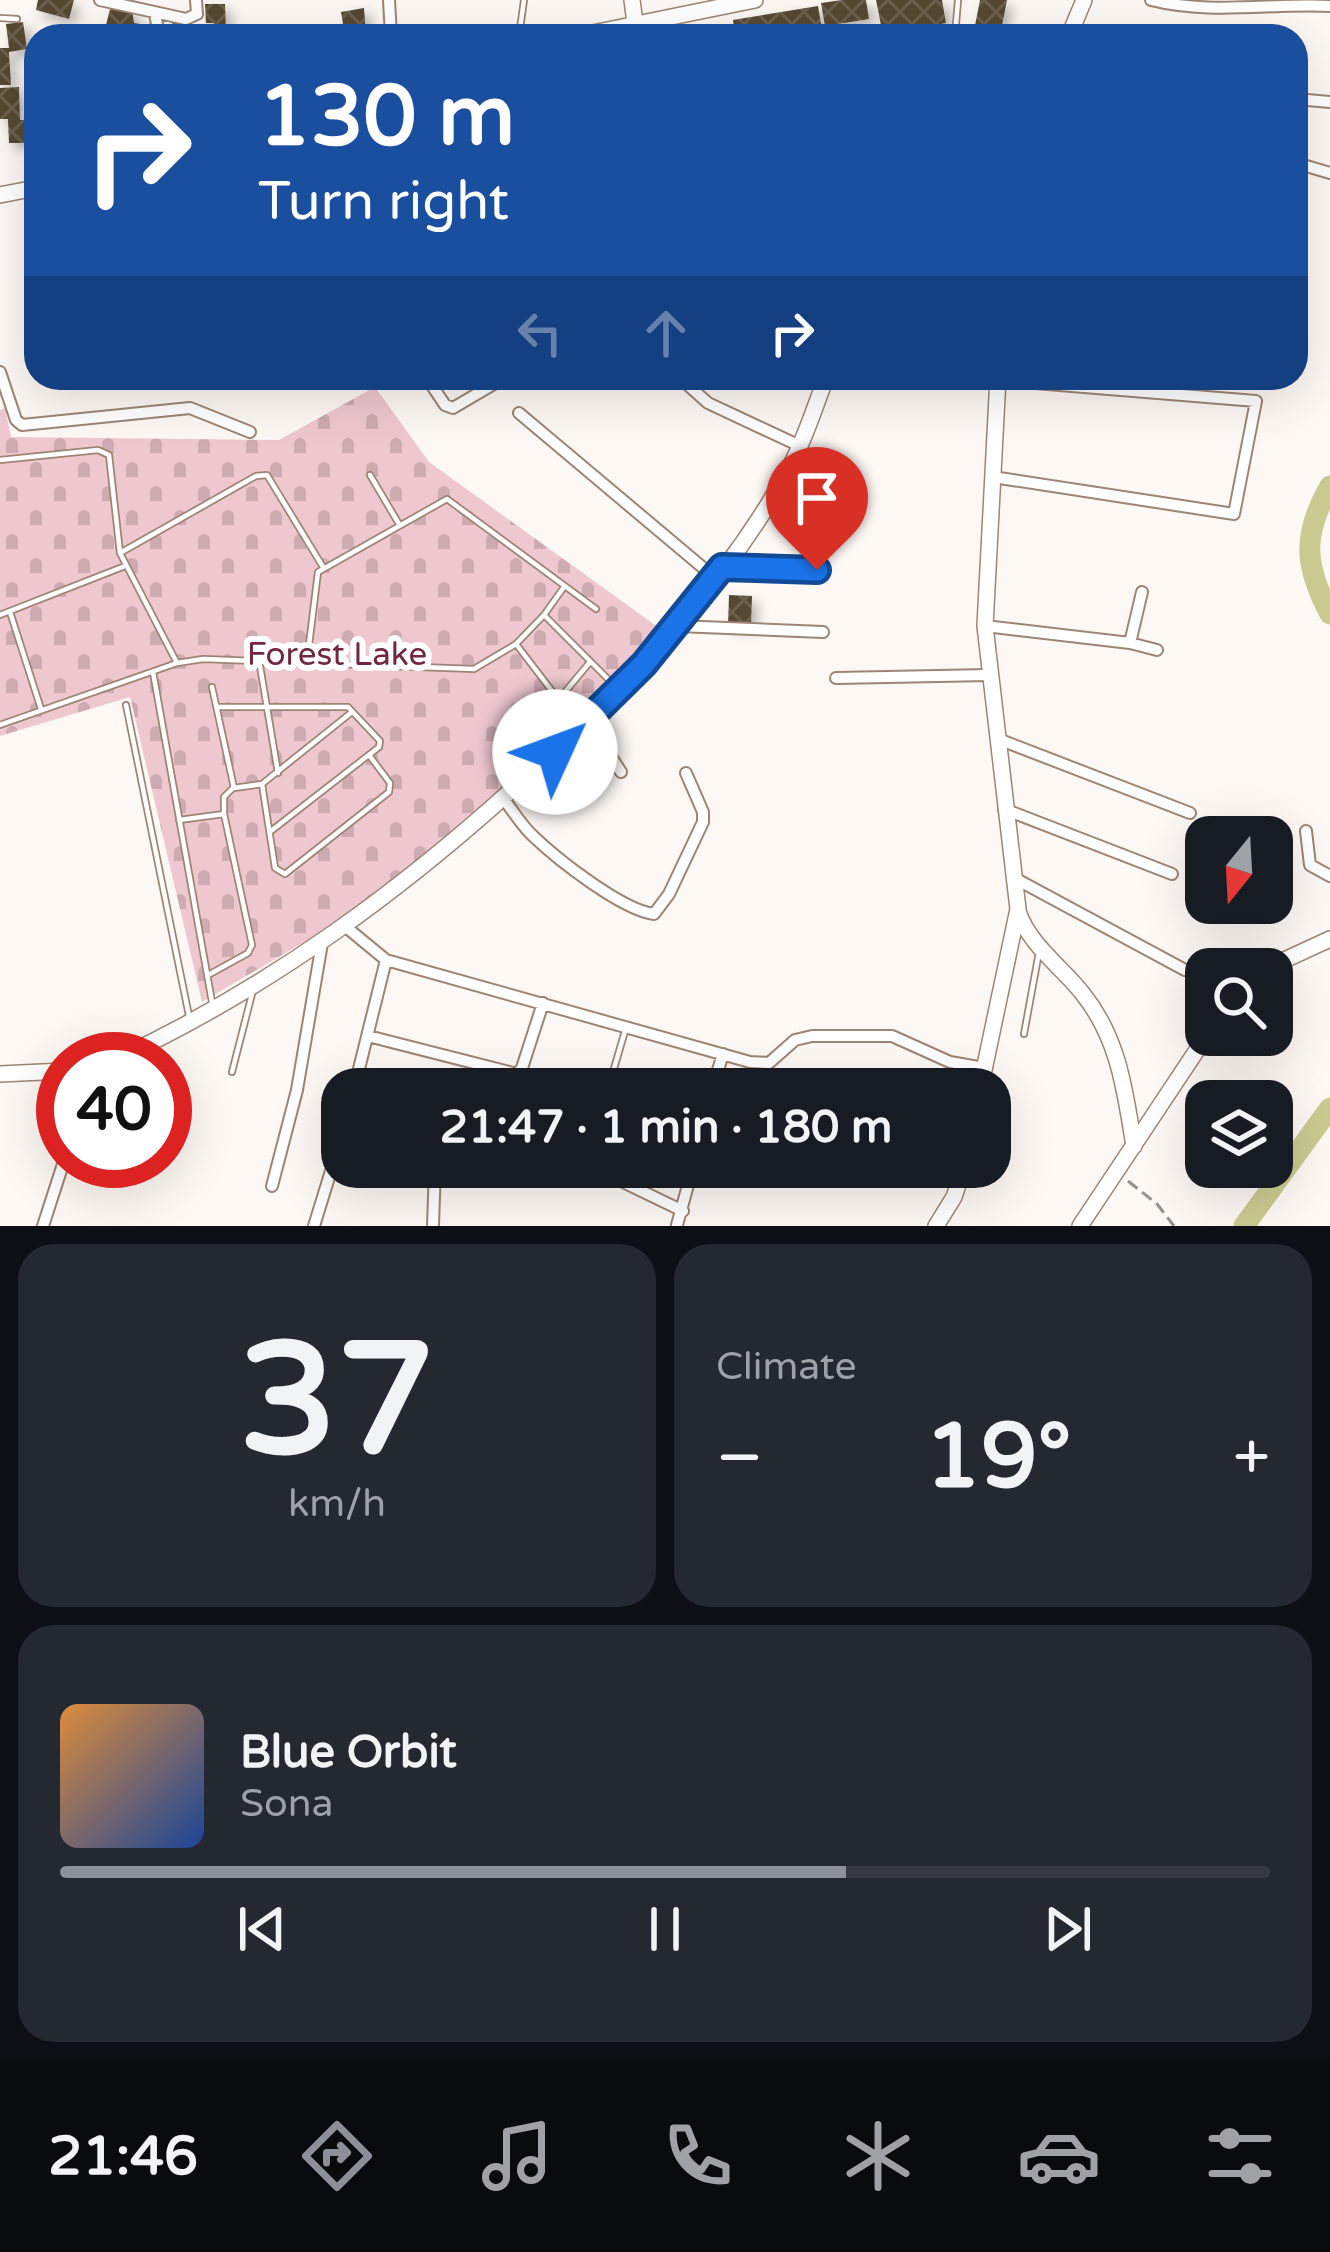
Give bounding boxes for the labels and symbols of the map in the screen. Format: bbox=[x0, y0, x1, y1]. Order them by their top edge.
pin bbox=[766, 447, 868, 570]
park label: Forest Lake bbox=[247, 635, 427, 674]
position arrow bbox=[492, 689, 618, 815]
north arrow bbox=[1185, 816, 1293, 924]
speed limit sign: 40 bbox=[36, 1032, 192, 1188]

